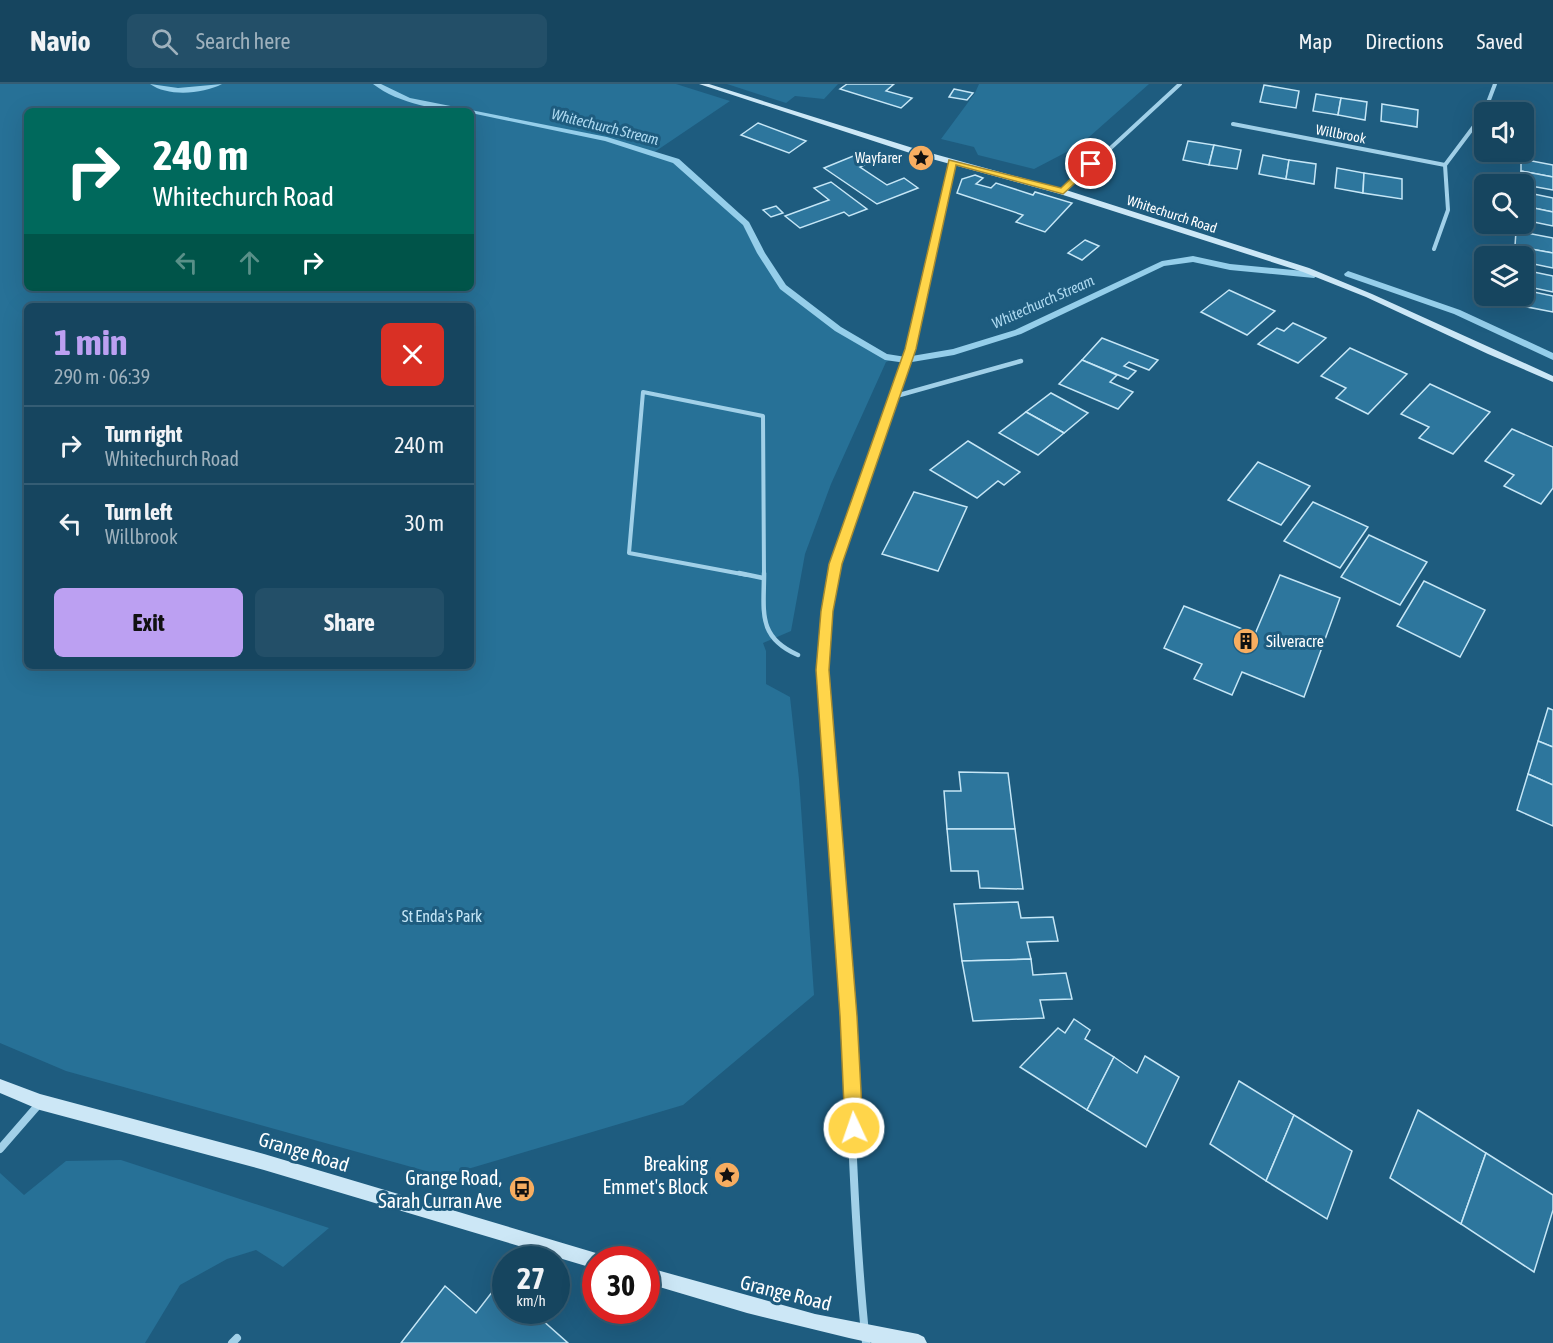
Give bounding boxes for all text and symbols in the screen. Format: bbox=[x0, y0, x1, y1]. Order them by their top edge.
search box bbox=[127, 14, 547, 68]
text: Navio bbox=[30, 25, 91, 57]
icon: search bbox=[148, 25, 181, 58]
text: Search here bbox=[196, 28, 291, 54]
text: Map bbox=[1298, 29, 1332, 53]
text: Directions bbox=[1365, 29, 1444, 53]
text: Saved bbox=[1477, 29, 1523, 53]
map controls bbox=[1474, 102, 1534, 306]
button: sound bbox=[1474, 102, 1534, 162]
water label: Whitechurch Stream bbox=[550, 105, 661, 148]
street label: Willbrook bbox=[1314, 121, 1368, 147]
text: 240 m bbox=[153, 131, 248, 179]
icon: right bbox=[54, 132, 132, 210]
pin bbox=[1065, 138, 1116, 189]
place icon: Wayfarer bbox=[906, 143, 936, 173]
icon: arrive bbox=[1074, 147, 1107, 180]
place label: Wayfarer bbox=[855, 150, 903, 166]
button: search bbox=[1474, 174, 1534, 234]
text: Whitechurch Road bbox=[153, 181, 334, 212]
street label: Whitechurch Road bbox=[1125, 192, 1219, 236]
icon: left bbox=[170, 246, 203, 279]
icon: ahead bbox=[233, 246, 266, 279]
icon: right bbox=[296, 246, 329, 279]
button: layers bbox=[1474, 246, 1534, 306]
water label: Whitechurch Stream bbox=[989, 271, 1097, 332]
text: 1 min bbox=[54, 321, 128, 363]
button: close bbox=[381, 323, 444, 386]
text: 290 m · 06:39 bbox=[54, 365, 150, 388]
text: Turn right bbox=[105, 421, 182, 447]
icon: right bbox=[54, 429, 87, 462]
text: 240 m bbox=[394, 432, 444, 458]
text: Whitechurch Road bbox=[105, 447, 239, 470]
text: Turn left bbox=[105, 499, 172, 525]
icon: left bbox=[54, 507, 87, 540]
text: 30 m bbox=[404, 510, 444, 536]
text: Willbrook bbox=[105, 525, 178, 548]
button: Exit bbox=[54, 588, 243, 657]
button: Share bbox=[255, 588, 444, 657]
building icon: Silveracre bbox=[1231, 626, 1261, 656]
place label: Silveracre bbox=[1266, 632, 1324, 650]
park label: St Enda's Park bbox=[402, 907, 482, 925]
position arrow bbox=[822, 1096, 886, 1160]
street label: Grange Road bbox=[256, 1127, 352, 1176]
place label: Breaking Emmet's Block bbox=[603, 1152, 708, 1198]
place icon: Breaking Emmet's Block bbox=[712, 1160, 742, 1190]
place label: Grange Road, Sarah Curran Ave bbox=[378, 1166, 502, 1212]
bus stop icon: Grange Road, Sarah Curran Ave bbox=[507, 1174, 537, 1204]
speed limit sign: 30 bbox=[582, 1246, 660, 1324]
text: 27 bbox=[517, 1261, 545, 1295]
street label: Grange Road bbox=[738, 1270, 834, 1315]
text: km/h bbox=[516, 1292, 546, 1309]

